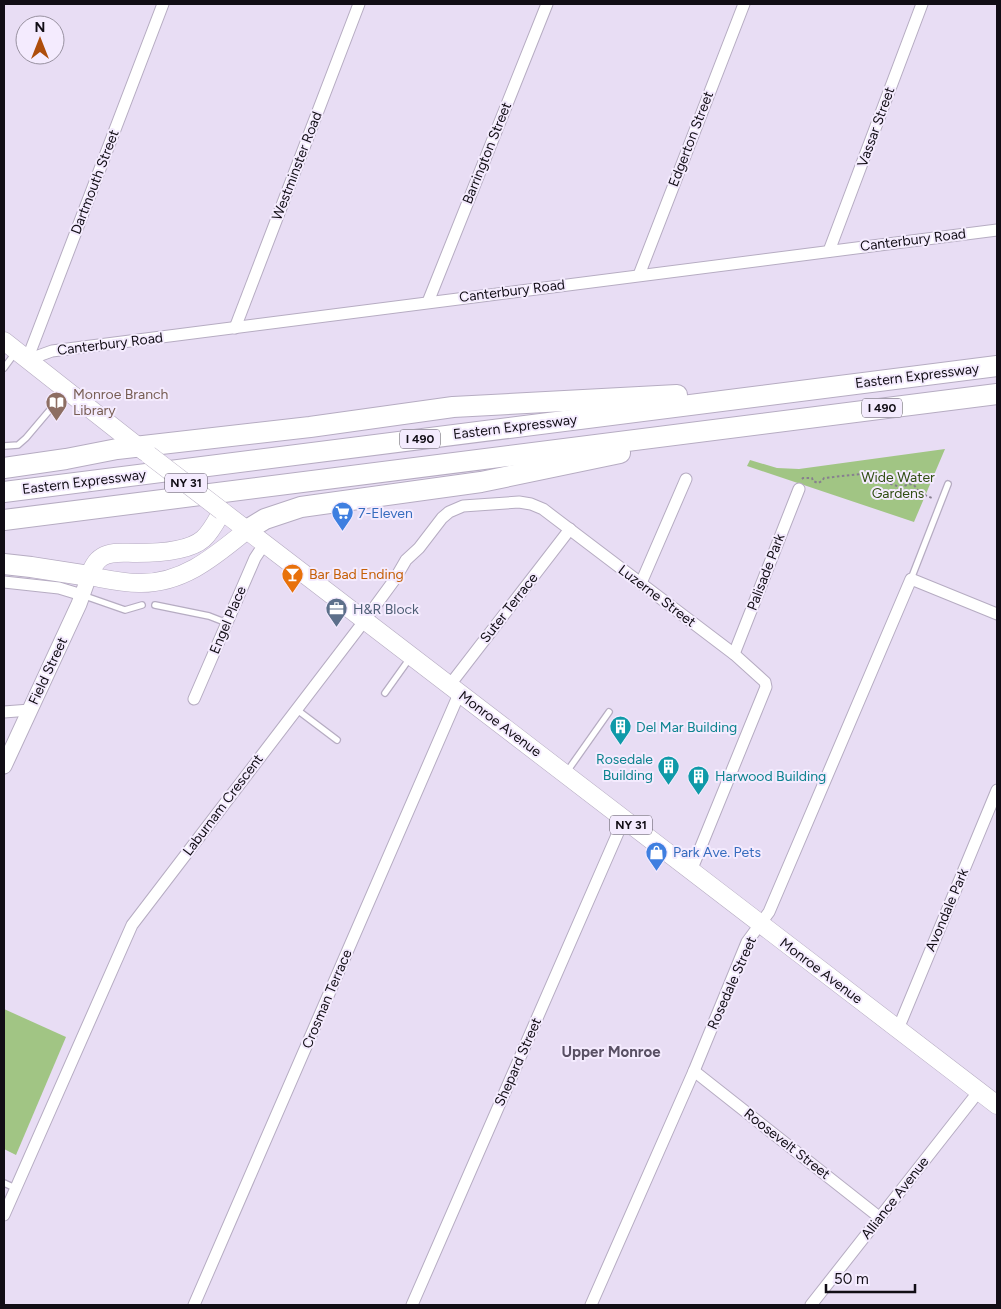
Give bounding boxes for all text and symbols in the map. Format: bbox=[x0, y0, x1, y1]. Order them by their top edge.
north arrow bbox=[15, 15, 65, 65]
text: N bbox=[35, 19, 45, 36]
street label: Vassar Street bbox=[854, 85, 898, 169]
street label: Edgerton Street bbox=[665, 89, 717, 189]
street label: Barrington Street bbox=[459, 100, 515, 206]
street label: Westminster Road bbox=[268, 109, 326, 223]
street label: Dartmouth Street bbox=[67, 127, 123, 237]
street label: Canterbury Road bbox=[859, 225, 967, 255]
street label: Canterbury Road bbox=[458, 276, 566, 306]
street label: Canterbury Road bbox=[56, 329, 164, 359]
street label: Eastern Expressway bbox=[854, 360, 981, 392]
place label: Monroe Branch Library bbox=[73, 386, 169, 419]
library icon: Monroe Branch Library bbox=[45, 390, 69, 421]
road number: I 490 bbox=[862, 398, 902, 418]
street label: Eastern Expressway bbox=[452, 411, 579, 443]
road number: I 490 bbox=[400, 429, 440, 448]
street label: Eastern Expressway bbox=[21, 466, 148, 498]
park label: Wide Water Gardens bbox=[861, 469, 935, 502]
road number: NY 31 bbox=[165, 473, 207, 492]
supermarket icon: 7-Eleven bbox=[330, 501, 354, 532]
place label: 7-Eleven bbox=[358, 505, 413, 522]
street label: Palisade Park bbox=[744, 531, 789, 613]
street label: Luzerne Street bbox=[615, 561, 699, 631]
bar icon: Bar Bad Ending bbox=[281, 562, 305, 593]
place label: Bar Bad Ending bbox=[309, 566, 404, 583]
street label: Suter Terrace bbox=[476, 569, 542, 646]
street label: Engel Place bbox=[206, 583, 250, 656]
office icon: H&R Block bbox=[325, 597, 349, 628]
place label: H&R Block bbox=[353, 601, 419, 618]
street label: Field Street bbox=[25, 635, 71, 707]
street label: Monroe Avenue bbox=[455, 687, 545, 761]
building icon: Del Mar Building bbox=[608, 715, 632, 746]
place label: Del Mar Building bbox=[636, 719, 737, 736]
street label: Laburnam Crescent bbox=[179, 751, 267, 859]
place label: Rosedale Building bbox=[596, 751, 653, 784]
building icon: Rosedale Building bbox=[657, 755, 681, 786]
building icon: Harwood Building bbox=[687, 764, 711, 795]
place label: Harwood Building bbox=[715, 768, 826, 785]
road number: NY 31 bbox=[610, 816, 652, 834]
shop icon: Park Ave. Pets bbox=[645, 840, 669, 871]
place label: Park Ave. Pets bbox=[673, 844, 761, 861]
street label: Avondale Park bbox=[922, 866, 972, 954]
street label: Rosedale Street bbox=[704, 934, 760, 1032]
street label: Monroe Avenue bbox=[776, 934, 866, 1008]
street label: Crosman Terrace bbox=[298, 947, 356, 1051]
street label: Shepard Street bbox=[491, 1015, 545, 1109]
district label: Upper Monroe bbox=[562, 1043, 661, 1061]
street label: Roosevelt Street bbox=[740, 1105, 834, 1183]
street label: Alliance Avenue bbox=[858, 1153, 933, 1243]
scale bar bbox=[826, 1262, 915, 1294]
text: 50 m bbox=[834, 1270, 869, 1288]

